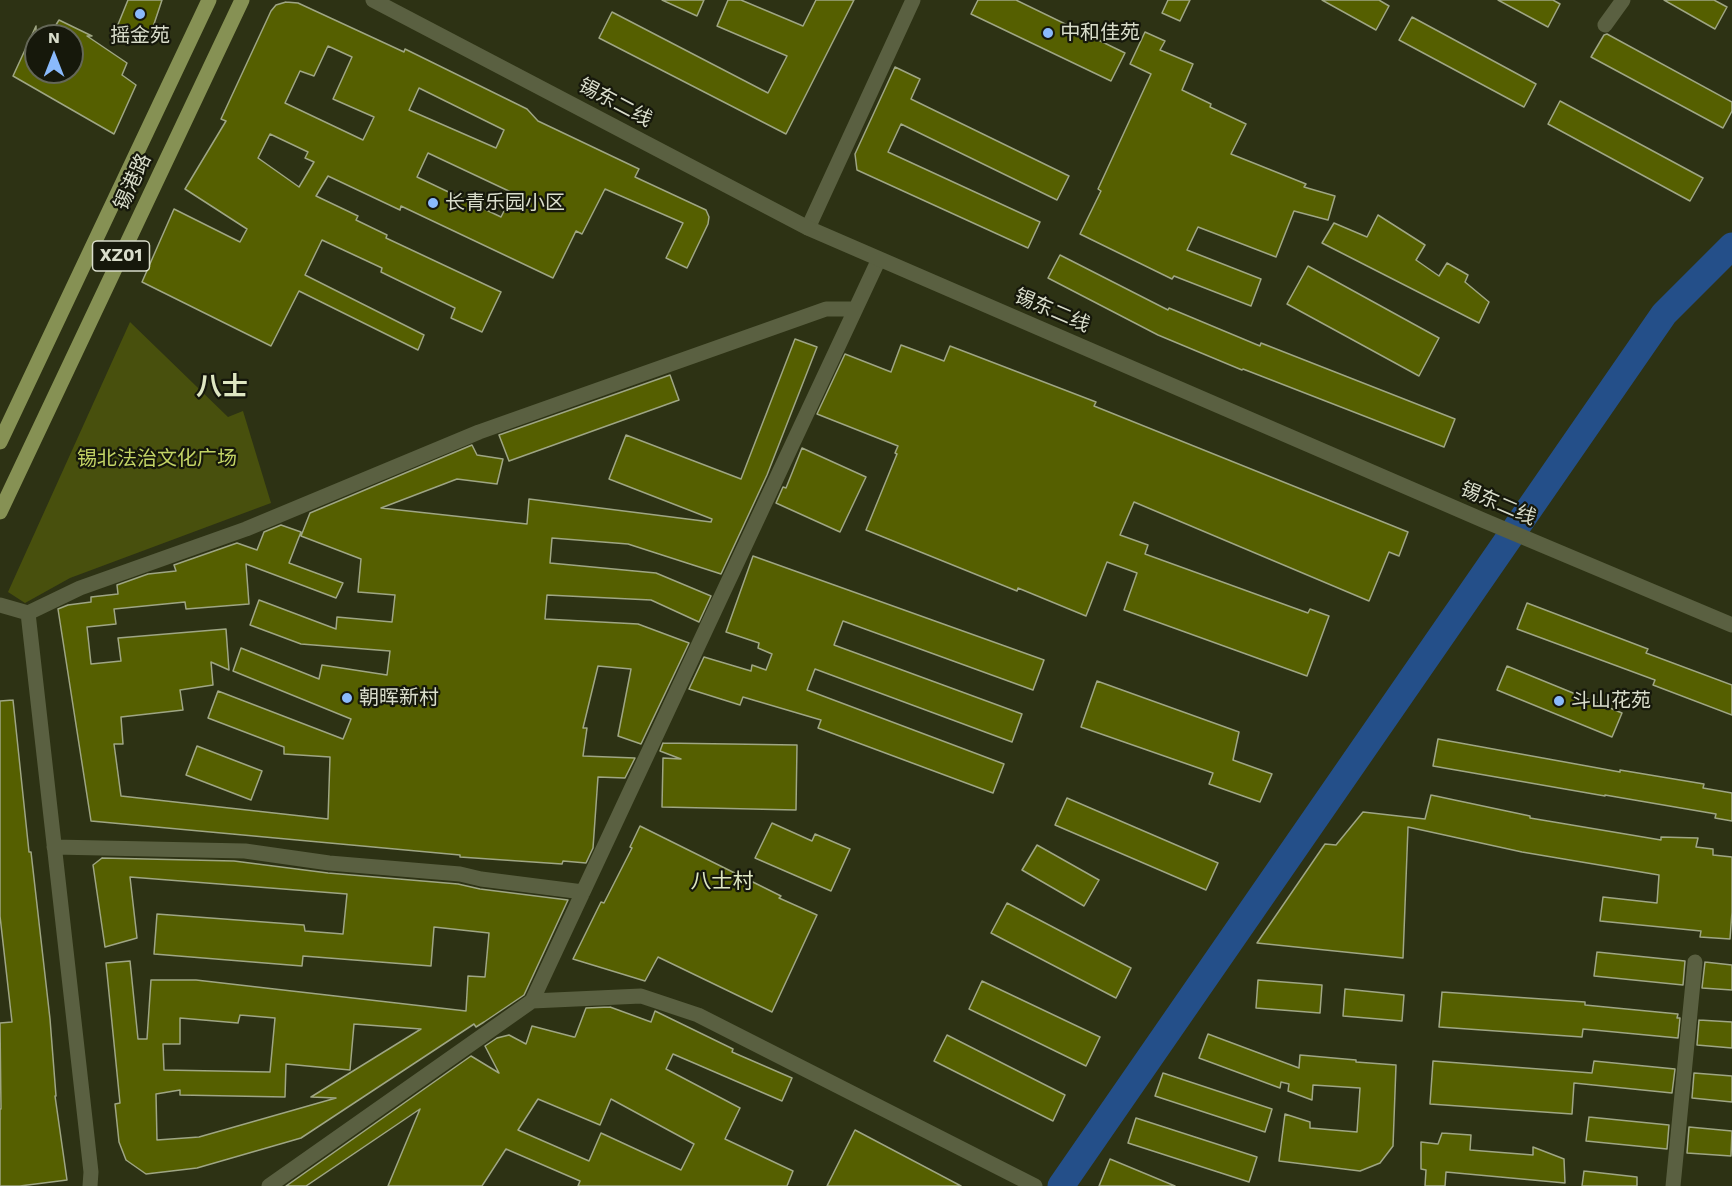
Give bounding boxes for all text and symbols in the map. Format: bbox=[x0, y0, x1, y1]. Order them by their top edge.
marker: 摇金苑 bbox=[133, 7, 147, 21]
place label: 中和佳苑 bbox=[1060, 21, 1140, 45]
north arrow bbox=[24, 24, 84, 84]
place label: 摇金苑 bbox=[110, 24, 170, 48]
marker: 中和佳苑 bbox=[1041, 26, 1055, 40]
text: N bbox=[48, 28, 60, 47]
street label: 锡东二线 bbox=[574, 74, 656, 132]
street label: 锡港路 bbox=[109, 150, 157, 214]
place label: 长青乐园小区 bbox=[445, 191, 565, 215]
marker: 长青乐园小区 bbox=[426, 196, 440, 210]
road number: XZ01 bbox=[92, 241, 150, 271]
street label: 锡东二线 bbox=[1010, 284, 1094, 338]
district label: 八士 bbox=[196, 371, 248, 403]
park label: 锡北法治文化广场 bbox=[77, 447, 237, 471]
street label: 锡东二线 bbox=[1456, 477, 1540, 531]
place label: 朝晖新村 bbox=[359, 686, 439, 710]
place label: 斗山花苑 bbox=[1571, 689, 1651, 713]
marker: 朝晖新村 bbox=[340, 691, 354, 705]
marker: 斗山花苑 bbox=[1552, 694, 1566, 708]
district label: 八士村 bbox=[691, 869, 753, 895]

